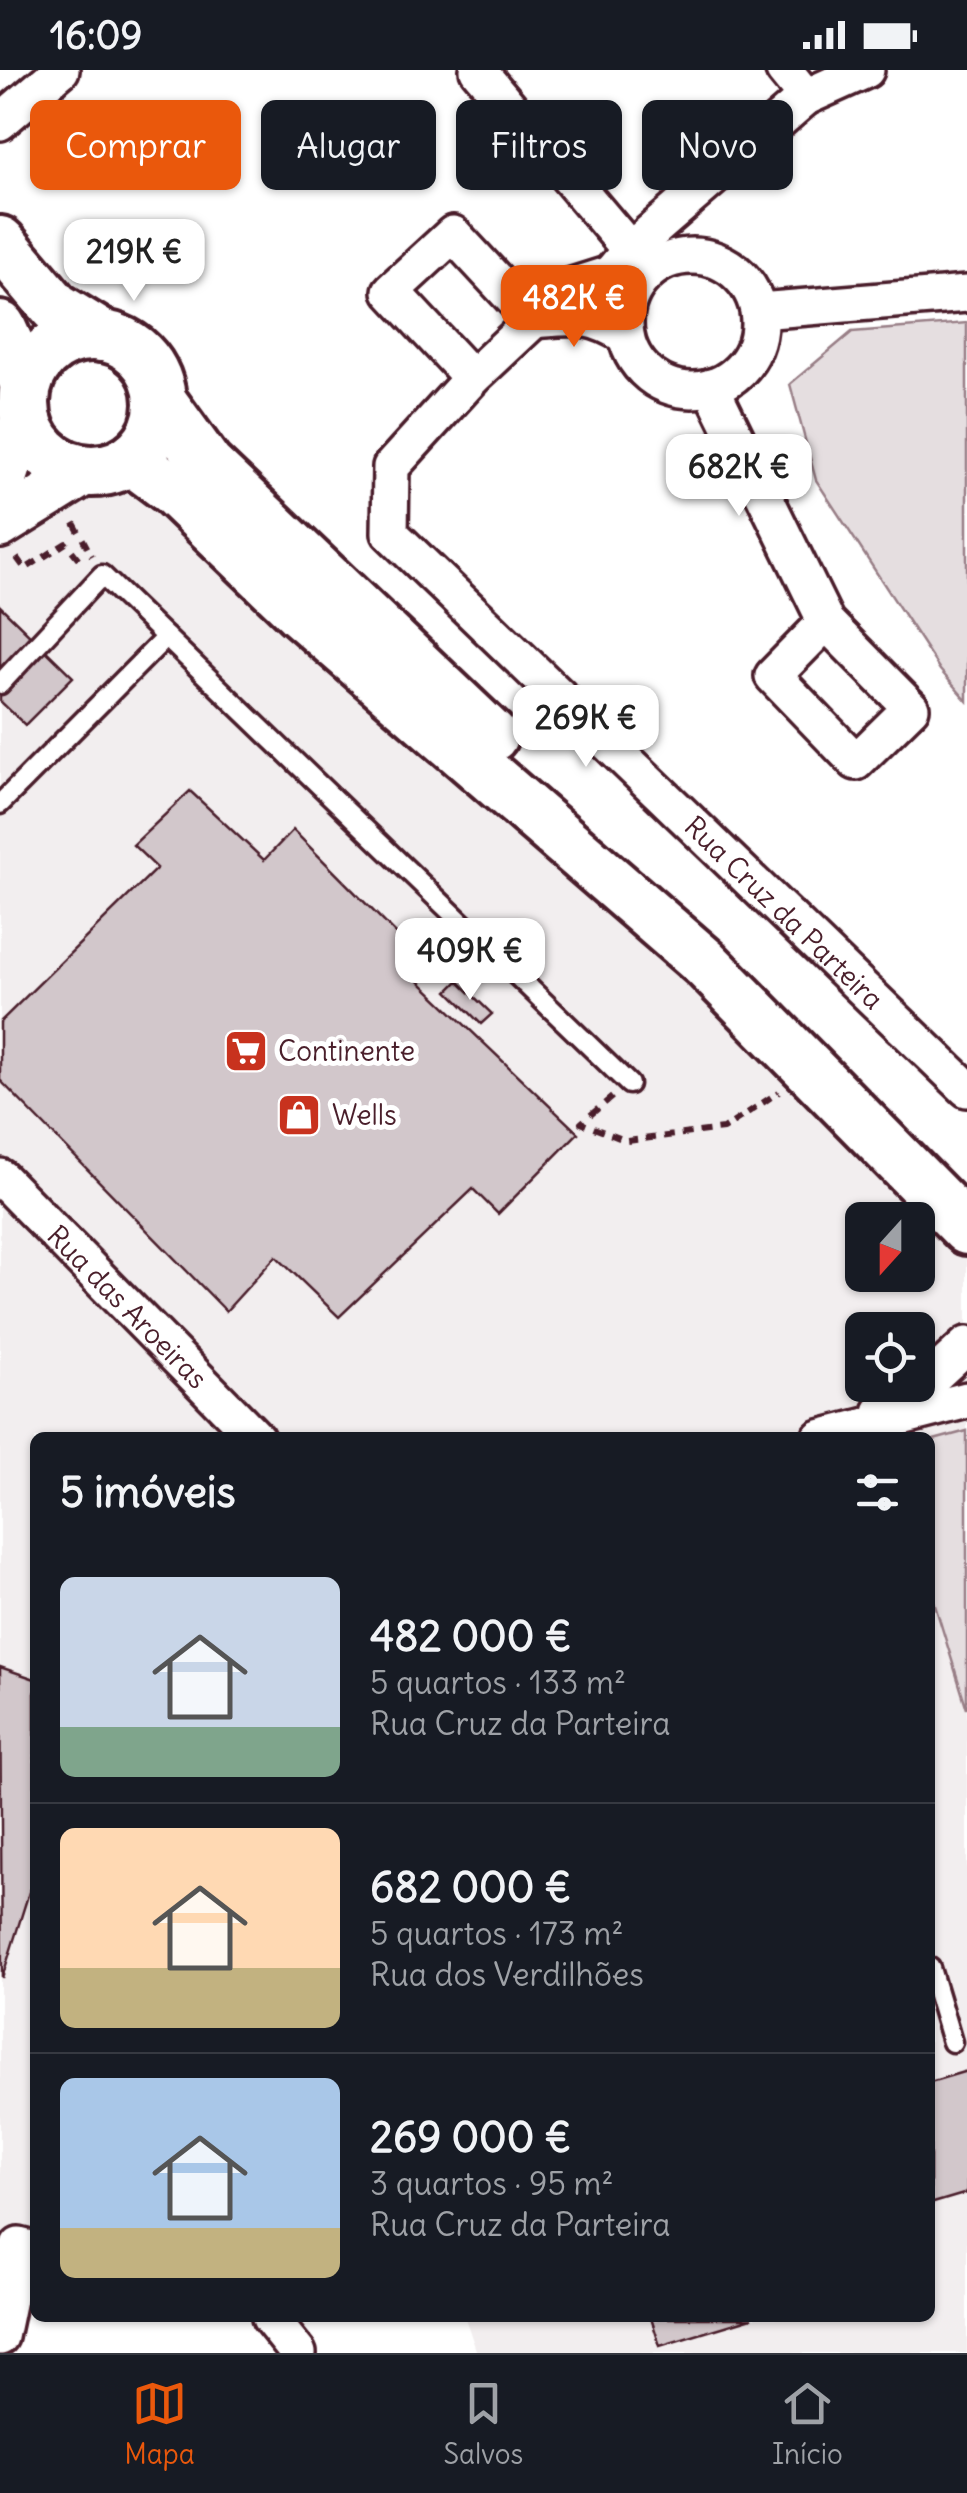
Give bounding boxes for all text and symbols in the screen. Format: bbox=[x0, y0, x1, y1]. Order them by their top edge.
text: 16:09 bbox=[50, 12, 142, 59]
chip: Comprar bbox=[30, 100, 241, 190]
chip: Alugar bbox=[261, 100, 436, 190]
chip: Filtros bbox=[456, 100, 622, 190]
chip: Novo bbox=[642, 100, 793, 190]
pin: 219K € bbox=[53, 219, 215, 304]
text: 219K € bbox=[86, 231, 182, 272]
pin: 482K € bbox=[493, 265, 655, 350]
text: 482K € bbox=[523, 277, 625, 318]
pin: 682K € bbox=[658, 434, 820, 519]
text: 682K € bbox=[688, 446, 790, 487]
pin: 269K € bbox=[505, 685, 667, 770]
text: 269K € bbox=[535, 697, 637, 738]
street label: Rua Cruz da Parteira bbox=[677, 808, 891, 1017]
pin: 409K € bbox=[389, 918, 551, 1003]
text: 409K € bbox=[417, 930, 523, 971]
supermarket icon: Continente bbox=[223, 1028, 269, 1074]
place label: Continente bbox=[278, 1033, 415, 1069]
shop icon: Wells bbox=[276, 1092, 322, 1138]
place label: Wells bbox=[332, 1097, 397, 1133]
north arrow bbox=[845, 1202, 935, 1292]
map controls bbox=[845, 1202, 935, 1402]
street label: Rua das Aroeiras bbox=[39, 1218, 215, 1396]
button: locate bbox=[845, 1312, 935, 1402]
icon: filters bbox=[850, 1465, 905, 1520]
text: 5 imóveis bbox=[60, 1466, 236, 1518]
text: 482 000 € bbox=[370, 1610, 571, 1662]
icon: home bbox=[140, 1617, 260, 1737]
text: 5 quartos · 133 m² bbox=[370, 1662, 626, 1703]
text: Rua Cruz da Parteira bbox=[370, 1703, 670, 1744]
text: 682 000 € bbox=[370, 1861, 571, 1913]
icon: home bbox=[140, 1868, 260, 1988]
text: 5 quartos · 173 m² bbox=[370, 1913, 623, 1954]
text: Rua dos Verdilhões bbox=[370, 1954, 644, 1995]
text: 269 000 € bbox=[370, 2111, 571, 2163]
icon: home bbox=[140, 2118, 260, 2238]
text: 3 quartos · 95 m² bbox=[370, 2163, 614, 2204]
text: Rua Cruz da Parteira bbox=[370, 2204, 670, 2245]
tab: Mapa bbox=[124, 2376, 195, 2472]
tab: Salvos bbox=[443, 2376, 523, 2472]
tab: Início bbox=[772, 2376, 843, 2472]

